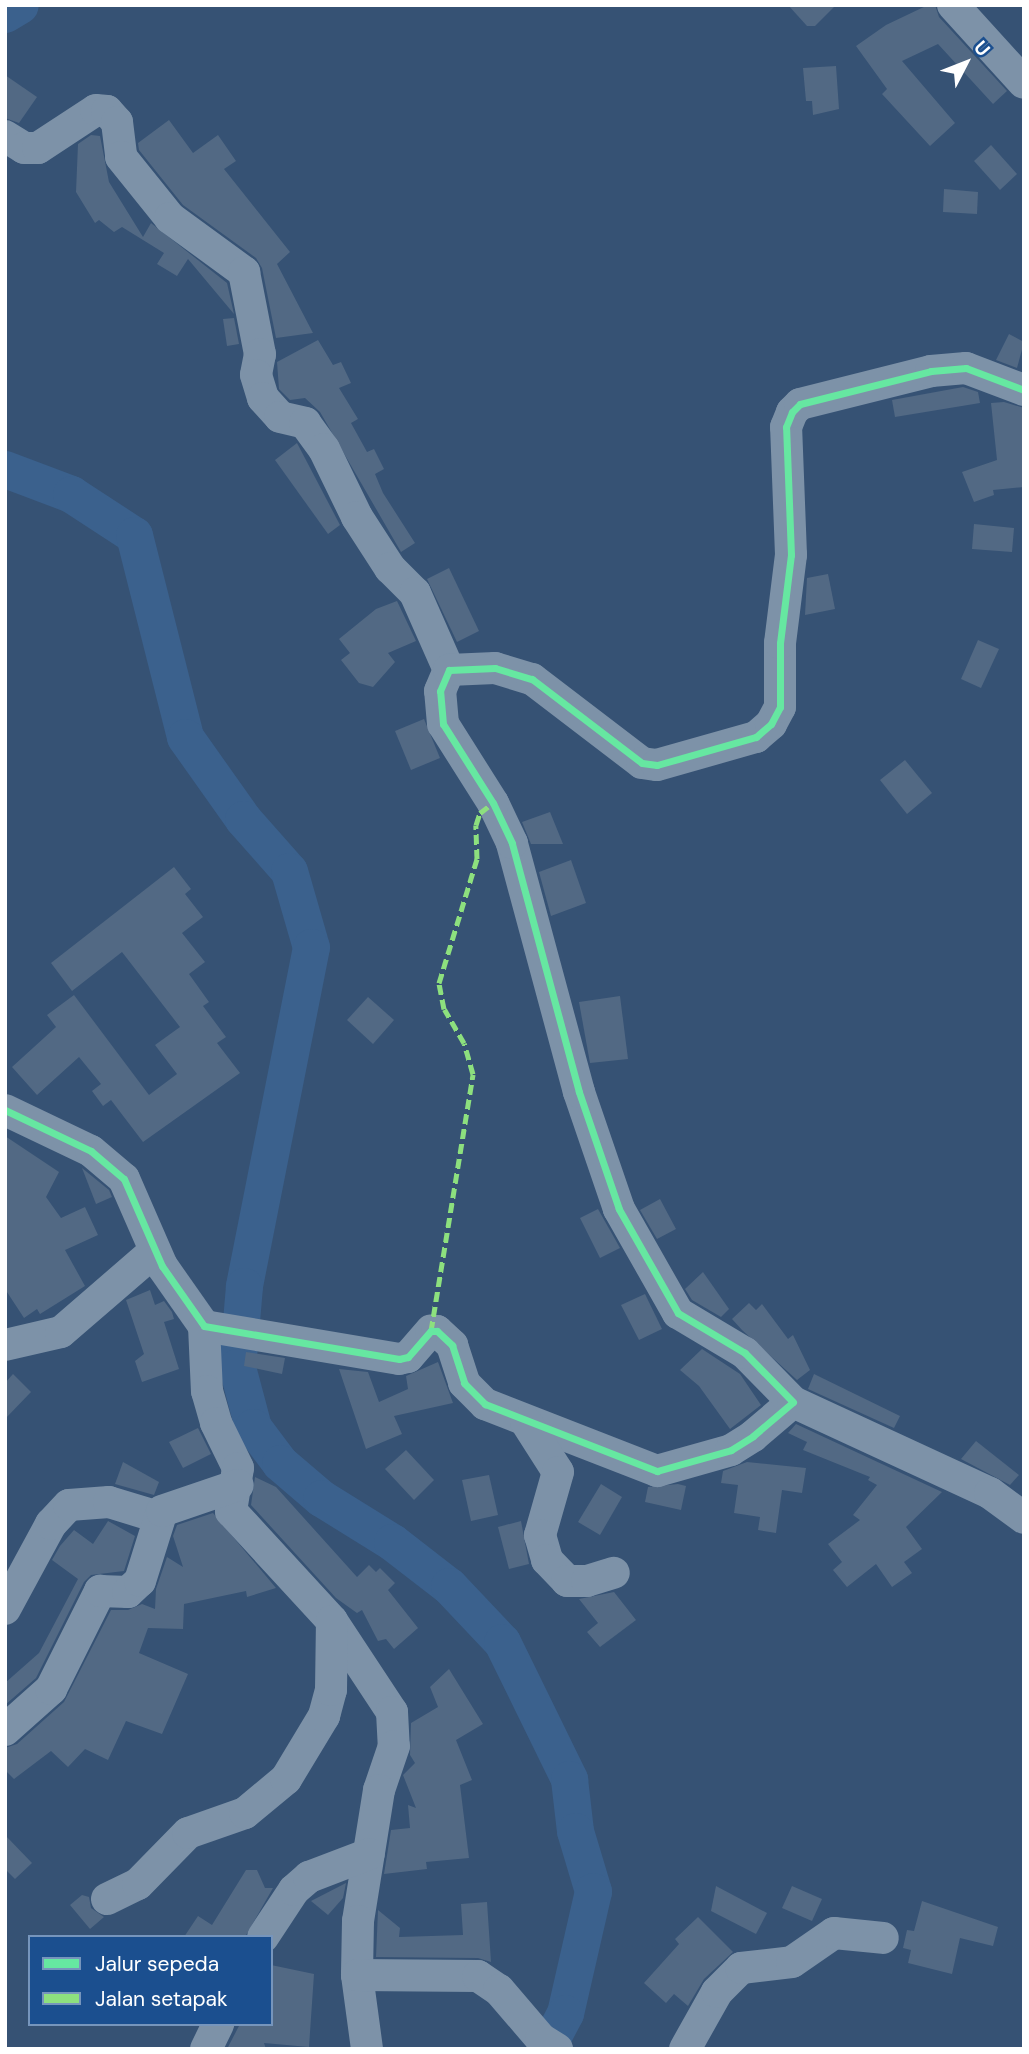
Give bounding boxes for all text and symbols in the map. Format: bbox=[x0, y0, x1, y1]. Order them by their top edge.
north arrow bbox=[931, 28, 1001, 98]
text: U bbox=[968, 35, 996, 62]
legend bbox=[28, 1935, 273, 2026]
text: Jalur sepeda bbox=[95, 1950, 219, 1978]
text: Jalan setapak bbox=[95, 1985, 228, 2013]

